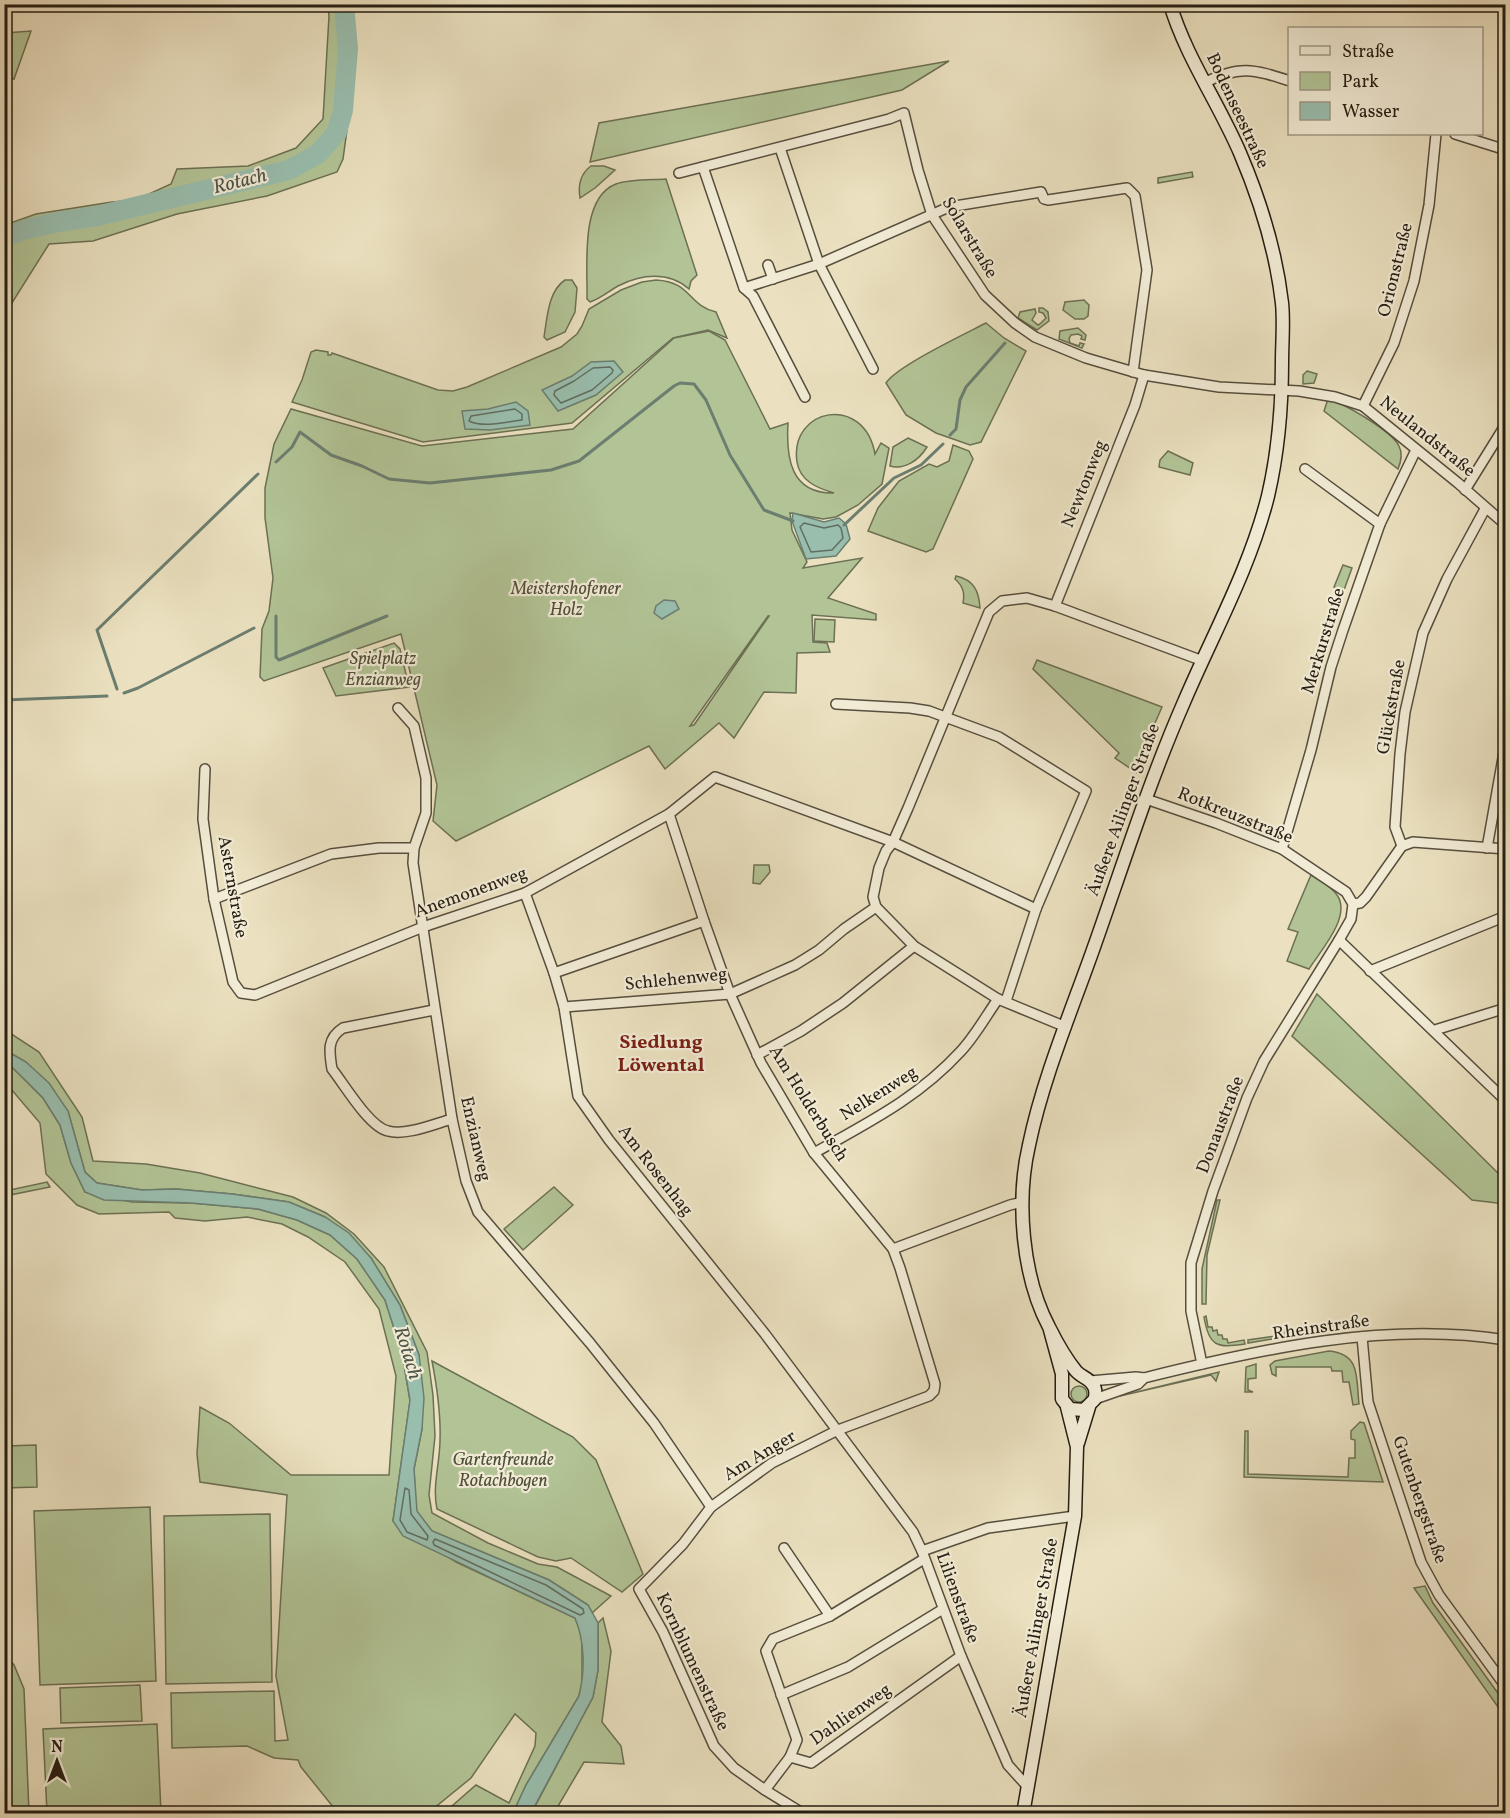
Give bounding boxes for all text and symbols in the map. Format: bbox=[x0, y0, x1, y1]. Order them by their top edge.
legend bbox=[1288, 27, 1483, 135]
text: Straße bbox=[1342, 40, 1394, 65]
street label: Bodenseestraße bbox=[1199, 49, 1275, 173]
text: Park bbox=[1342, 70, 1379, 95]
text: Wasser bbox=[1342, 100, 1400, 125]
water label: Rotach bbox=[210, 162, 270, 202]
street label: Solarstraße bbox=[935, 193, 1003, 283]
street label: Orionstraße bbox=[1372, 220, 1420, 320]
street label: Neulandstraße bbox=[1374, 390, 1480, 484]
street label: Newtonweg bbox=[1056, 436, 1114, 532]
park label: Meistershofener Holz bbox=[510, 577, 621, 623]
street label: Merkurstraße bbox=[1296, 585, 1352, 697]
park label: Spielplatz Enzianweg bbox=[345, 647, 421, 693]
street label: Glückstraße bbox=[1371, 658, 1413, 756]
street label: Äußere Ailinger Straße bbox=[1081, 720, 1167, 900]
street label: Rotkreuzstraße bbox=[1173, 781, 1297, 851]
street label: Asternstraße bbox=[211, 834, 253, 940]
street label: Anemonenweg bbox=[411, 861, 531, 925]
street label: Schlehenweg bbox=[623, 962, 729, 998]
district label: Siedlung Löwental bbox=[617, 1029, 705, 1080]
street label: Am Holderbusch bbox=[762, 1041, 854, 1167]
street label: Nelkenweg bbox=[836, 1060, 922, 1128]
street label: Donaustraße bbox=[1191, 1073, 1251, 1177]
street label: Enzianweg bbox=[453, 1094, 497, 1184]
street label: Am Rosenhag bbox=[611, 1120, 699, 1222]
street label: Rheinstraße bbox=[1271, 1309, 1371, 1347]
water label: Rotach bbox=[386, 1323, 428, 1383]
street label: Am Anger bbox=[719, 1424, 801, 1488]
street label: Gutenbergstraße bbox=[1385, 1433, 1453, 1567]
park label: Gartenfreunde Rotachbogen bbox=[452, 1448, 554, 1494]
street label: Äußere Ailinger Straße bbox=[1009, 1536, 1065, 1720]
street label: Lilienstraße bbox=[929, 1549, 985, 1647]
street label: Kornblumenstraße bbox=[649, 1589, 735, 1735]
street label: Dahlienweg bbox=[805, 1678, 897, 1752]
north arrow bbox=[27, 1731, 87, 1791]
text: N bbox=[51, 1737, 63, 1759]

